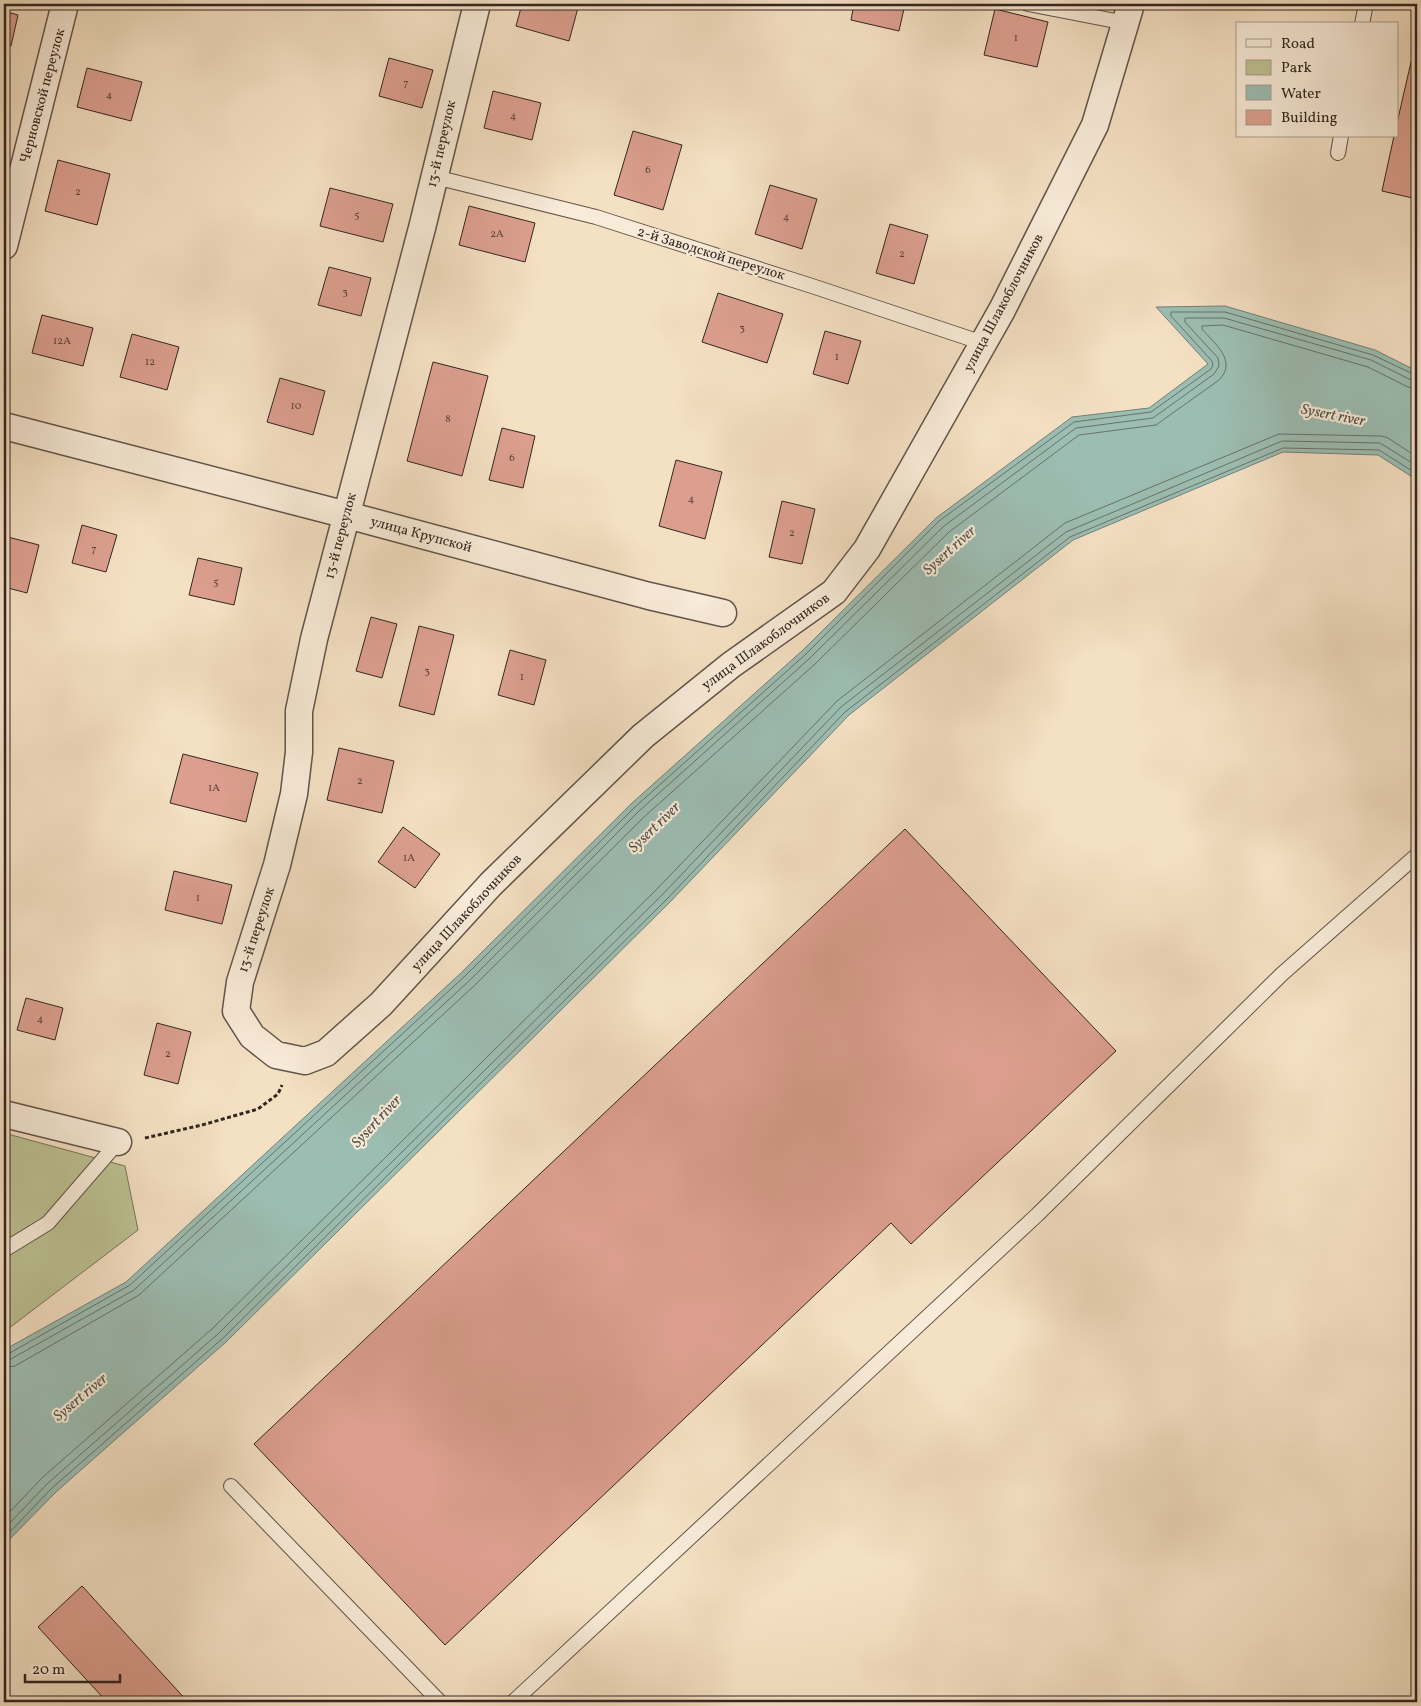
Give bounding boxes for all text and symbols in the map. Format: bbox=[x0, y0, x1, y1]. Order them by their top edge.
legend bbox=[1236, 22, 1398, 138]
street label: Черновской переулок bbox=[16, 26, 70, 166]
house number: 1 bbox=[1014, 31, 1018, 46]
text: Road bbox=[1281, 34, 1315, 55]
text: Park bbox=[1281, 58, 1312, 79]
house number: 7 bbox=[403, 76, 409, 91]
text: Water bbox=[1281, 84, 1321, 105]
house number: 4 bbox=[106, 88, 113, 103]
street label: 13-й переулок bbox=[423, 98, 461, 189]
text: Building bbox=[1281, 108, 1338, 129]
house number: 4 bbox=[510, 109, 517, 124]
house number: 6 bbox=[645, 163, 651, 178]
house number: 2 bbox=[75, 185, 81, 200]
house number: 5 bbox=[354, 208, 360, 223]
house number: 4 bbox=[783, 210, 790, 225]
street label: 2-й Заводской переулок bbox=[635, 222, 788, 286]
house number: 2А bbox=[490, 227, 504, 242]
street label: улица Шлакоблочников bbox=[959, 231, 1049, 375]
house number: 2 bbox=[899, 247, 905, 262]
house number: 3 bbox=[342, 285, 348, 300]
house number: 3 bbox=[739, 321, 745, 336]
house number: 12А bbox=[53, 334, 71, 349]
house number: 1 bbox=[835, 350, 839, 365]
house number: 12 bbox=[145, 355, 155, 370]
house number: 10 bbox=[291, 399, 302, 414]
water label: Sysert river bbox=[1299, 399, 1367, 433]
house number: 8 bbox=[445, 412, 451, 427]
house number: 6 bbox=[509, 451, 515, 466]
street label: 13-й переулок bbox=[320, 490, 362, 581]
house number: 4 bbox=[688, 492, 695, 507]
street label: улица Крупской bbox=[368, 512, 474, 558]
water label: Sysert river bbox=[919, 521, 981, 581]
house number: 2 bbox=[789, 526, 795, 541]
house number: 7 bbox=[91, 542, 97, 557]
house number: 5 bbox=[213, 575, 219, 590]
street label: улица Шлакоблочников bbox=[698, 589, 834, 695]
house number: 3 bbox=[424, 664, 430, 679]
house number: 1 bbox=[520, 670, 524, 685]
house number: 2 bbox=[357, 774, 363, 789]
house number: 1А bbox=[208, 781, 220, 796]
water label: Sysert river bbox=[624, 798, 686, 858]
street label: улица Шлакоблочников bbox=[408, 850, 526, 976]
house number: 1А bbox=[403, 851, 415, 866]
street label: 13-й переулок bbox=[234, 884, 280, 975]
house number: 1 bbox=[196, 891, 200, 906]
house number: 4 bbox=[37, 1012, 44, 1027]
house number: 2 bbox=[165, 1047, 171, 1062]
water label: Sysert river bbox=[347, 1091, 407, 1153]
water label: Sysert river bbox=[49, 1369, 113, 1427]
scale bar bbox=[25, 1651, 120, 1683]
text: 20 m bbox=[32, 1660, 65, 1681]

